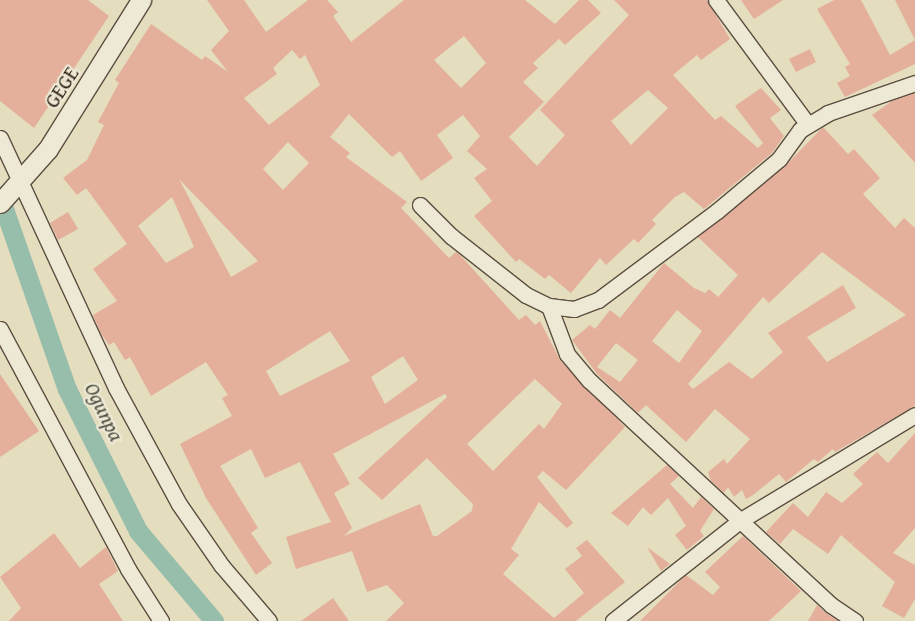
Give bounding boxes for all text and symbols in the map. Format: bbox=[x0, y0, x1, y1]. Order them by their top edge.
street label: GEGE bbox=[39, 62, 83, 112]
water label: Ogunpa bbox=[79, 378, 129, 446]

